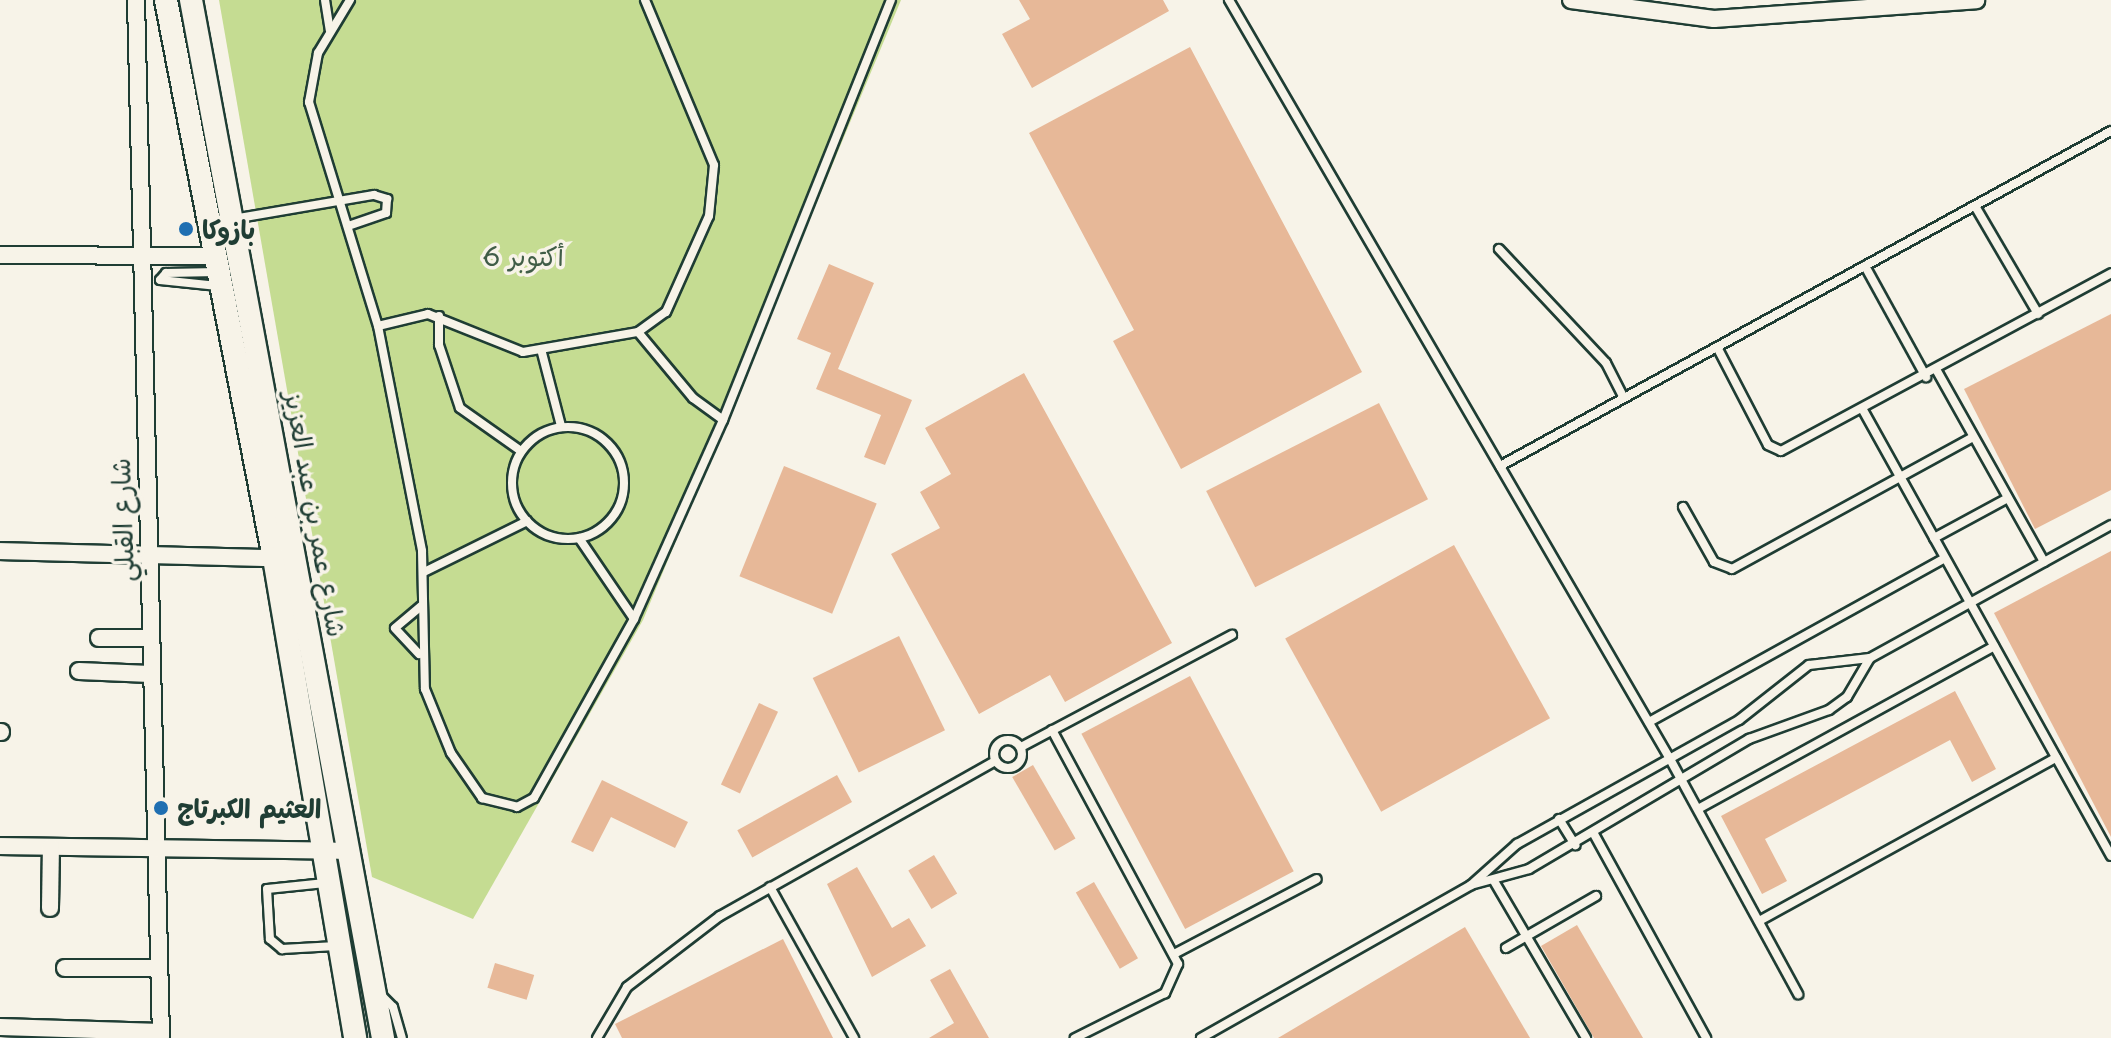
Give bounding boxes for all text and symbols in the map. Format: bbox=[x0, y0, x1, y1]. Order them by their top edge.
place label: بازوكا bbox=[202, 213, 255, 245]
marker: بازوكا bbox=[177, 220, 195, 238]
park label: 6 أكتوبر bbox=[482, 240, 564, 272]
street label: شارع عمر بن عبد العزيز bbox=[279, 389, 353, 639]
street label: شارع القبلي bbox=[104, 458, 140, 582]
place label: العثيم الكبرتاج bbox=[177, 792, 321, 824]
marker: العثيم الكبرتاج bbox=[152, 799, 170, 817]

